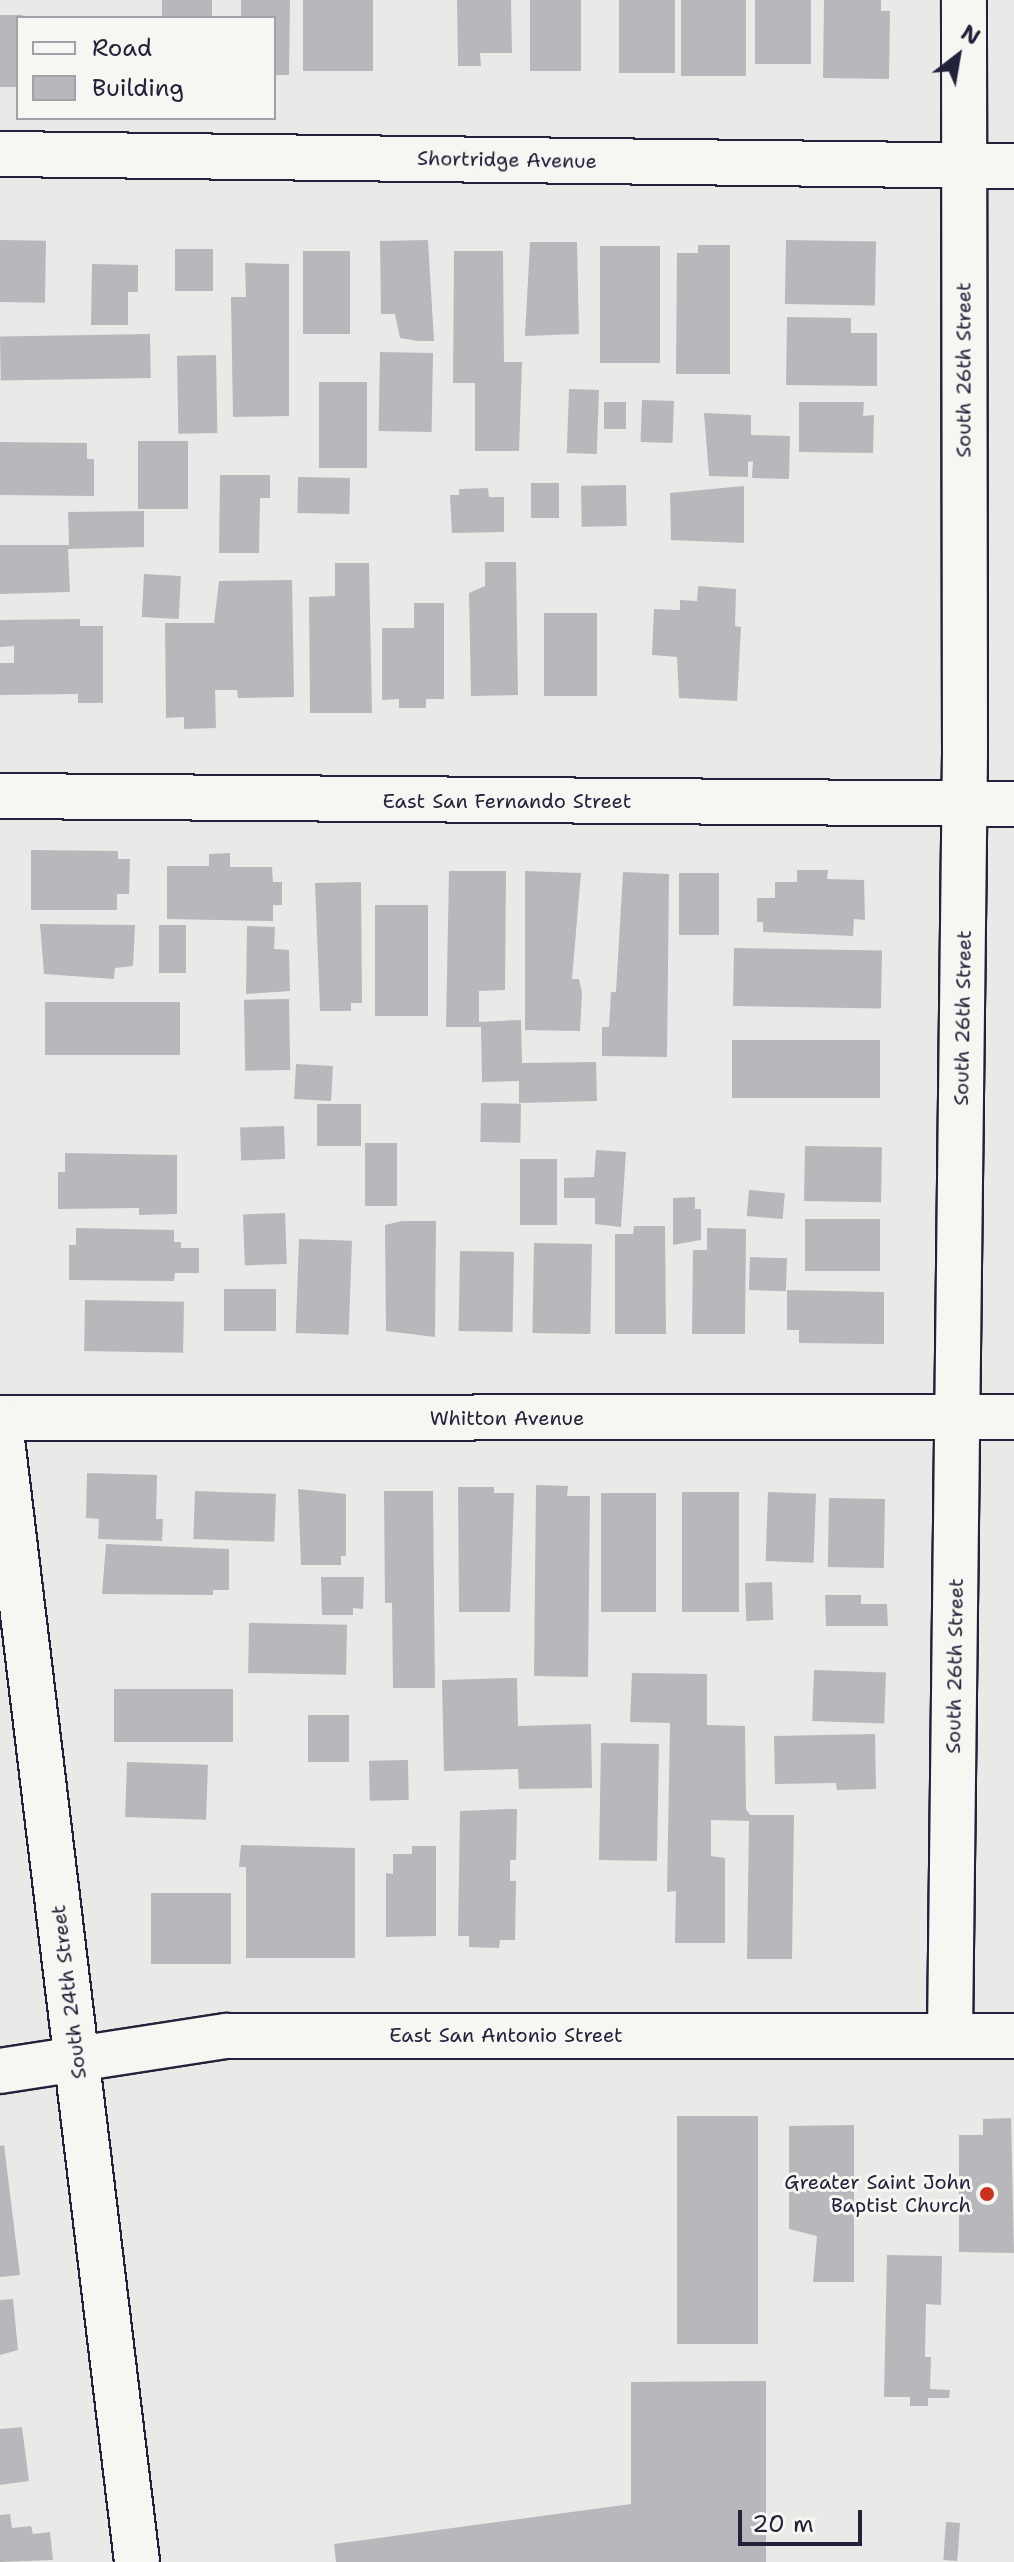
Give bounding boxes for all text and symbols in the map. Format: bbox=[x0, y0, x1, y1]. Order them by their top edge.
legend bbox=[16, 16, 276, 120]
north arrow bbox=[918, 16, 998, 96]
text: N bbox=[956, 18, 986, 52]
text: Road bbox=[92, 32, 152, 64]
text: Building bbox=[92, 72, 184, 104]
street label: Shortridge Avenue bbox=[417, 146, 597, 174]
street label: South 26th Street bbox=[952, 282, 976, 458]
street label: East San Fernando Street bbox=[383, 789, 631, 813]
street label: South 26th Street bbox=[949, 930, 977, 1106]
street label: Whitton Avenue bbox=[430, 1406, 584, 1430]
street label: South 26th Street bbox=[941, 1578, 969, 1754]
street label: South 24th Street bbox=[46, 1904, 92, 2080]
street label: East San Antonio Street bbox=[389, 2023, 623, 2047]
place label: Greater Saint John Baptist Church bbox=[784, 2170, 971, 2217]
marker: Greater Saint John Baptist Church bbox=[978, 2185, 996, 2203]
scale bar bbox=[742, 2494, 866, 2544]
text: 20 m bbox=[752, 2508, 814, 2540]

